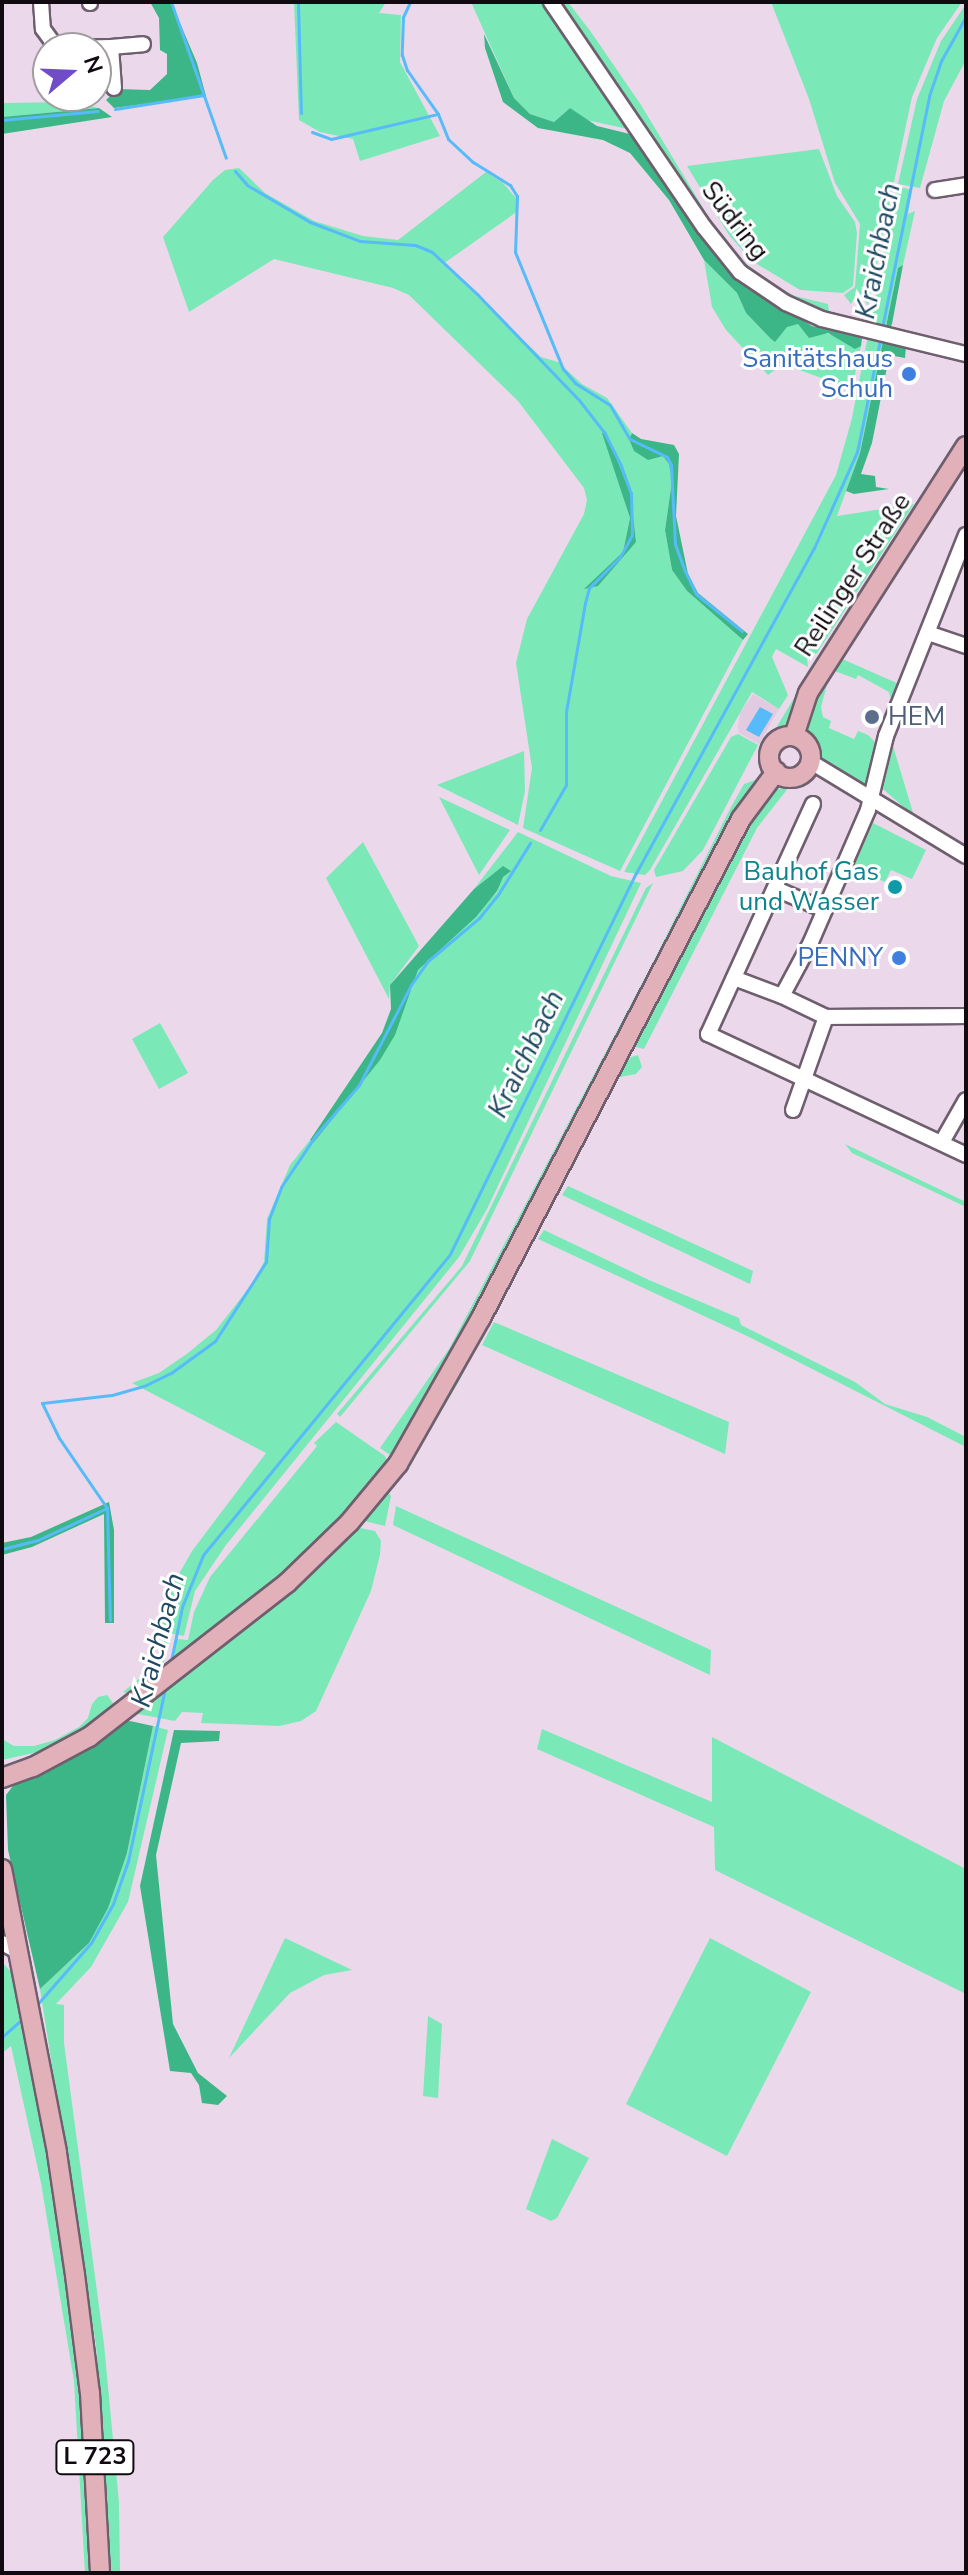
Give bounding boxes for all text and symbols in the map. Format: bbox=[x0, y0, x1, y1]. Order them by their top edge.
north arrow bbox=[32, 32, 112, 112]
text: N bbox=[76, 52, 110, 78]
street label: Südring bbox=[695, 176, 775, 266]
water label: Kraichbach bbox=[848, 180, 908, 322]
place label: Sanitätshaus Schuh bbox=[742, 343, 893, 404]
marker: Sanitätshaus Schuh bbox=[900, 365, 918, 383]
street label: Reilinger Straße bbox=[789, 488, 917, 662]
place label: HEM bbox=[888, 701, 945, 733]
marker: HEM bbox=[863, 708, 881, 726]
place label: Bauhof Gas und Wasser bbox=[739, 856, 879, 918]
marker: Bauhof Gas und Wasser bbox=[886, 878, 904, 896]
place label: PENNY bbox=[797, 942, 883, 974]
marker: PENNY bbox=[890, 949, 908, 967]
water label: Kraichbach bbox=[481, 985, 571, 1123]
water label: Kraichbach bbox=[124, 1569, 192, 1711]
road number: L 723 bbox=[55, 2437, 135, 2477]

